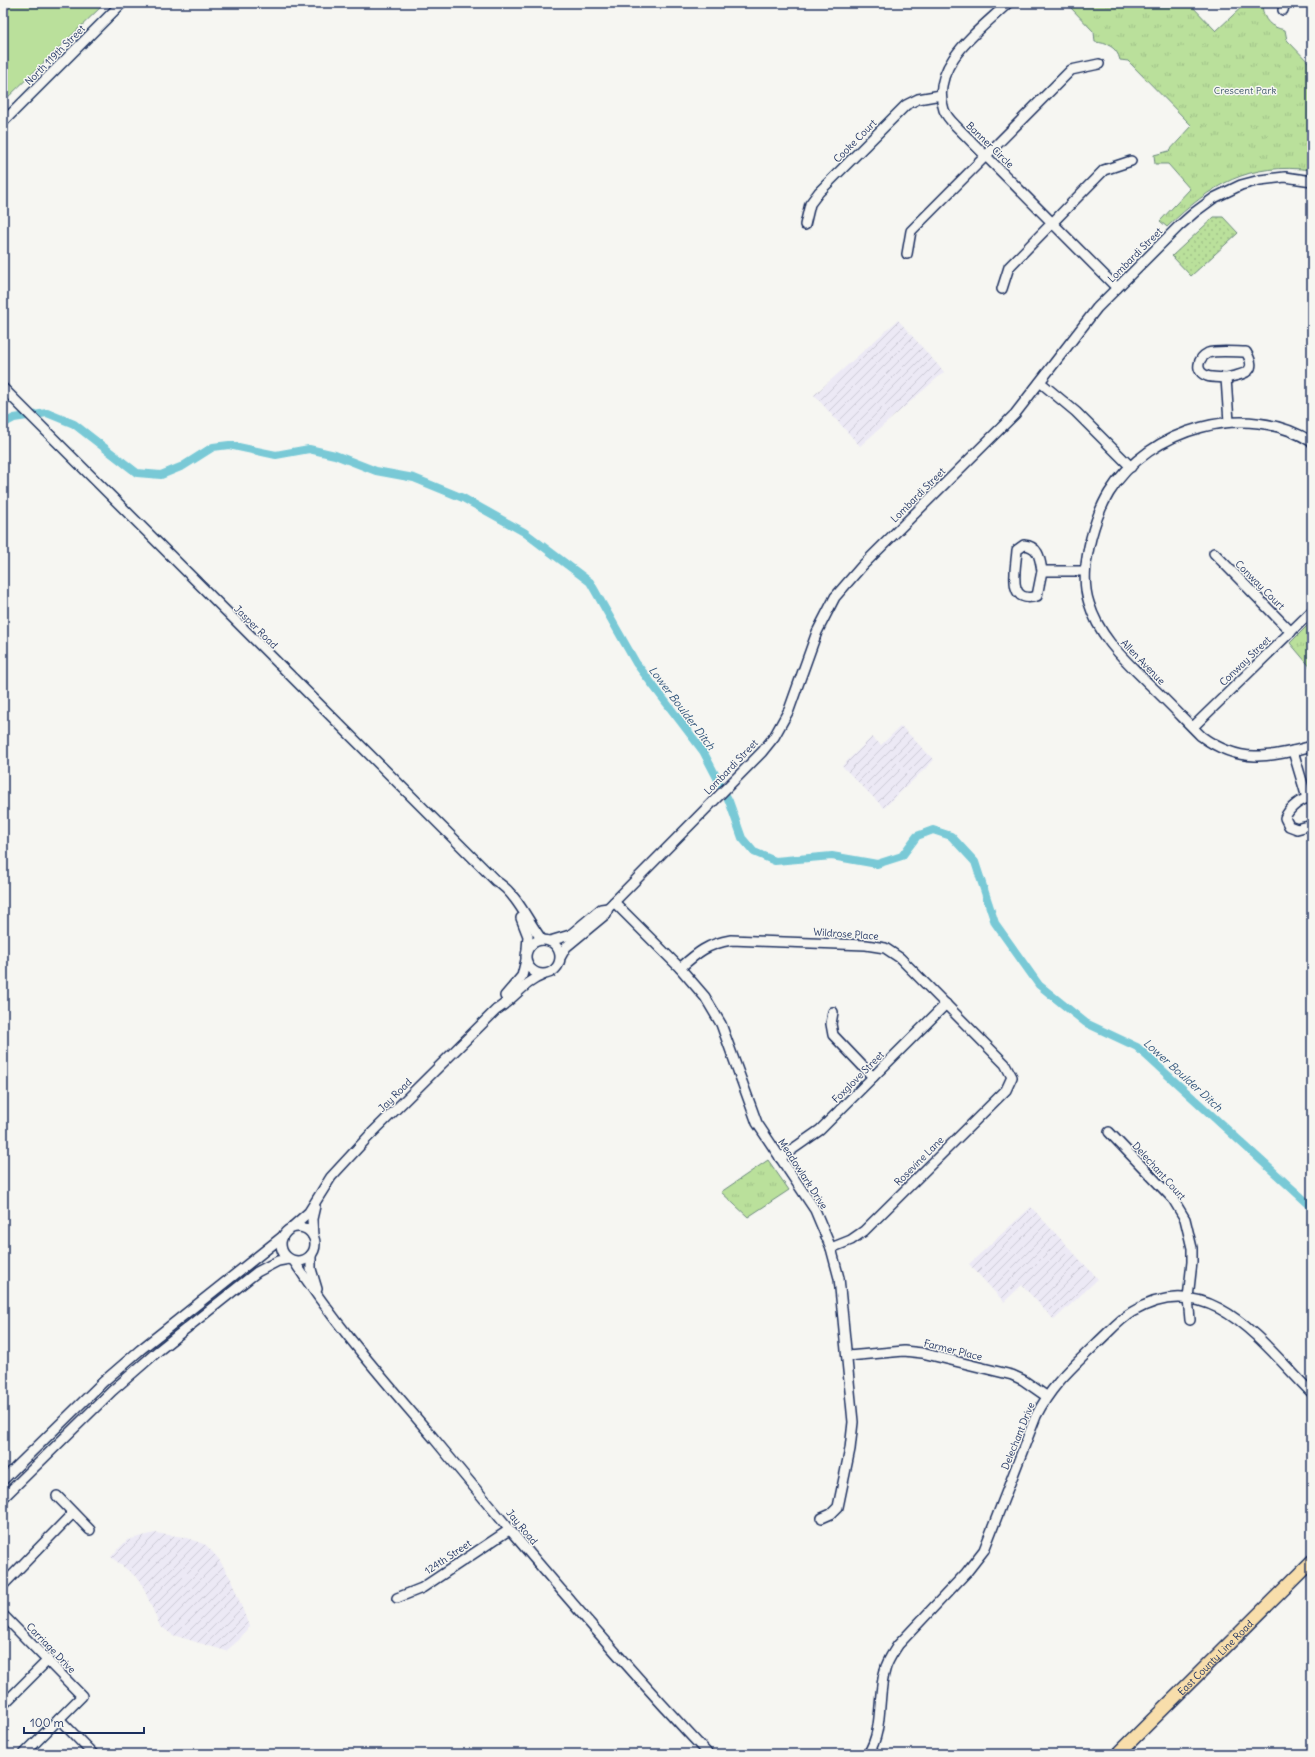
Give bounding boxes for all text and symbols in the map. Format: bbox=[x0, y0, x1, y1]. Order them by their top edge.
street label: North 119th Street bbox=[22, 22, 88, 88]
park label: Crescent Park bbox=[1214, 84, 1276, 97]
street label: Cooke Court bbox=[831, 116, 880, 165]
street label: Banner Circle bbox=[963, 119, 1017, 171]
street label: Lombardi Street bbox=[1105, 224, 1166, 285]
street label: Lombardi Street bbox=[888, 464, 949, 525]
street label: Conway Court bbox=[1232, 557, 1288, 613]
street label: Jasper Road bbox=[231, 602, 281, 652]
street label: Conway Street bbox=[1217, 633, 1274, 689]
street label: Allen Avenue bbox=[1118, 637, 1168, 687]
water label: Lower Boulder Ditch bbox=[646, 663, 718, 753]
street label: Lombardi Street bbox=[701, 736, 761, 797]
street label: Wildrose Place bbox=[813, 925, 879, 943]
water label: Lower Boulder Ditch bbox=[1141, 1036, 1226, 1115]
street label: Foxglove Street bbox=[829, 1048, 887, 1106]
street label: Jay Road bbox=[375, 1075, 415, 1115]
street label: Rosevine Lane bbox=[892, 1134, 946, 1188]
street label: Meadowlark Drive bbox=[775, 1136, 831, 1212]
street label: Delechant Court bbox=[1130, 1139, 1189, 1203]
street label: Farmer Place bbox=[922, 1336, 984, 1364]
street label: Delechant Drive bbox=[999, 1400, 1037, 1472]
street label: Jay Road bbox=[503, 1507, 541, 1547]
street label: 124th Street bbox=[422, 1536, 474, 1577]
street label: East County Line Road bbox=[1175, 1617, 1256, 1698]
street label: Carriage Drive bbox=[24, 1620, 78, 1676]
scale bar bbox=[24, 1709, 144, 1735]
text: 100 m bbox=[30, 1715, 64, 1730]

